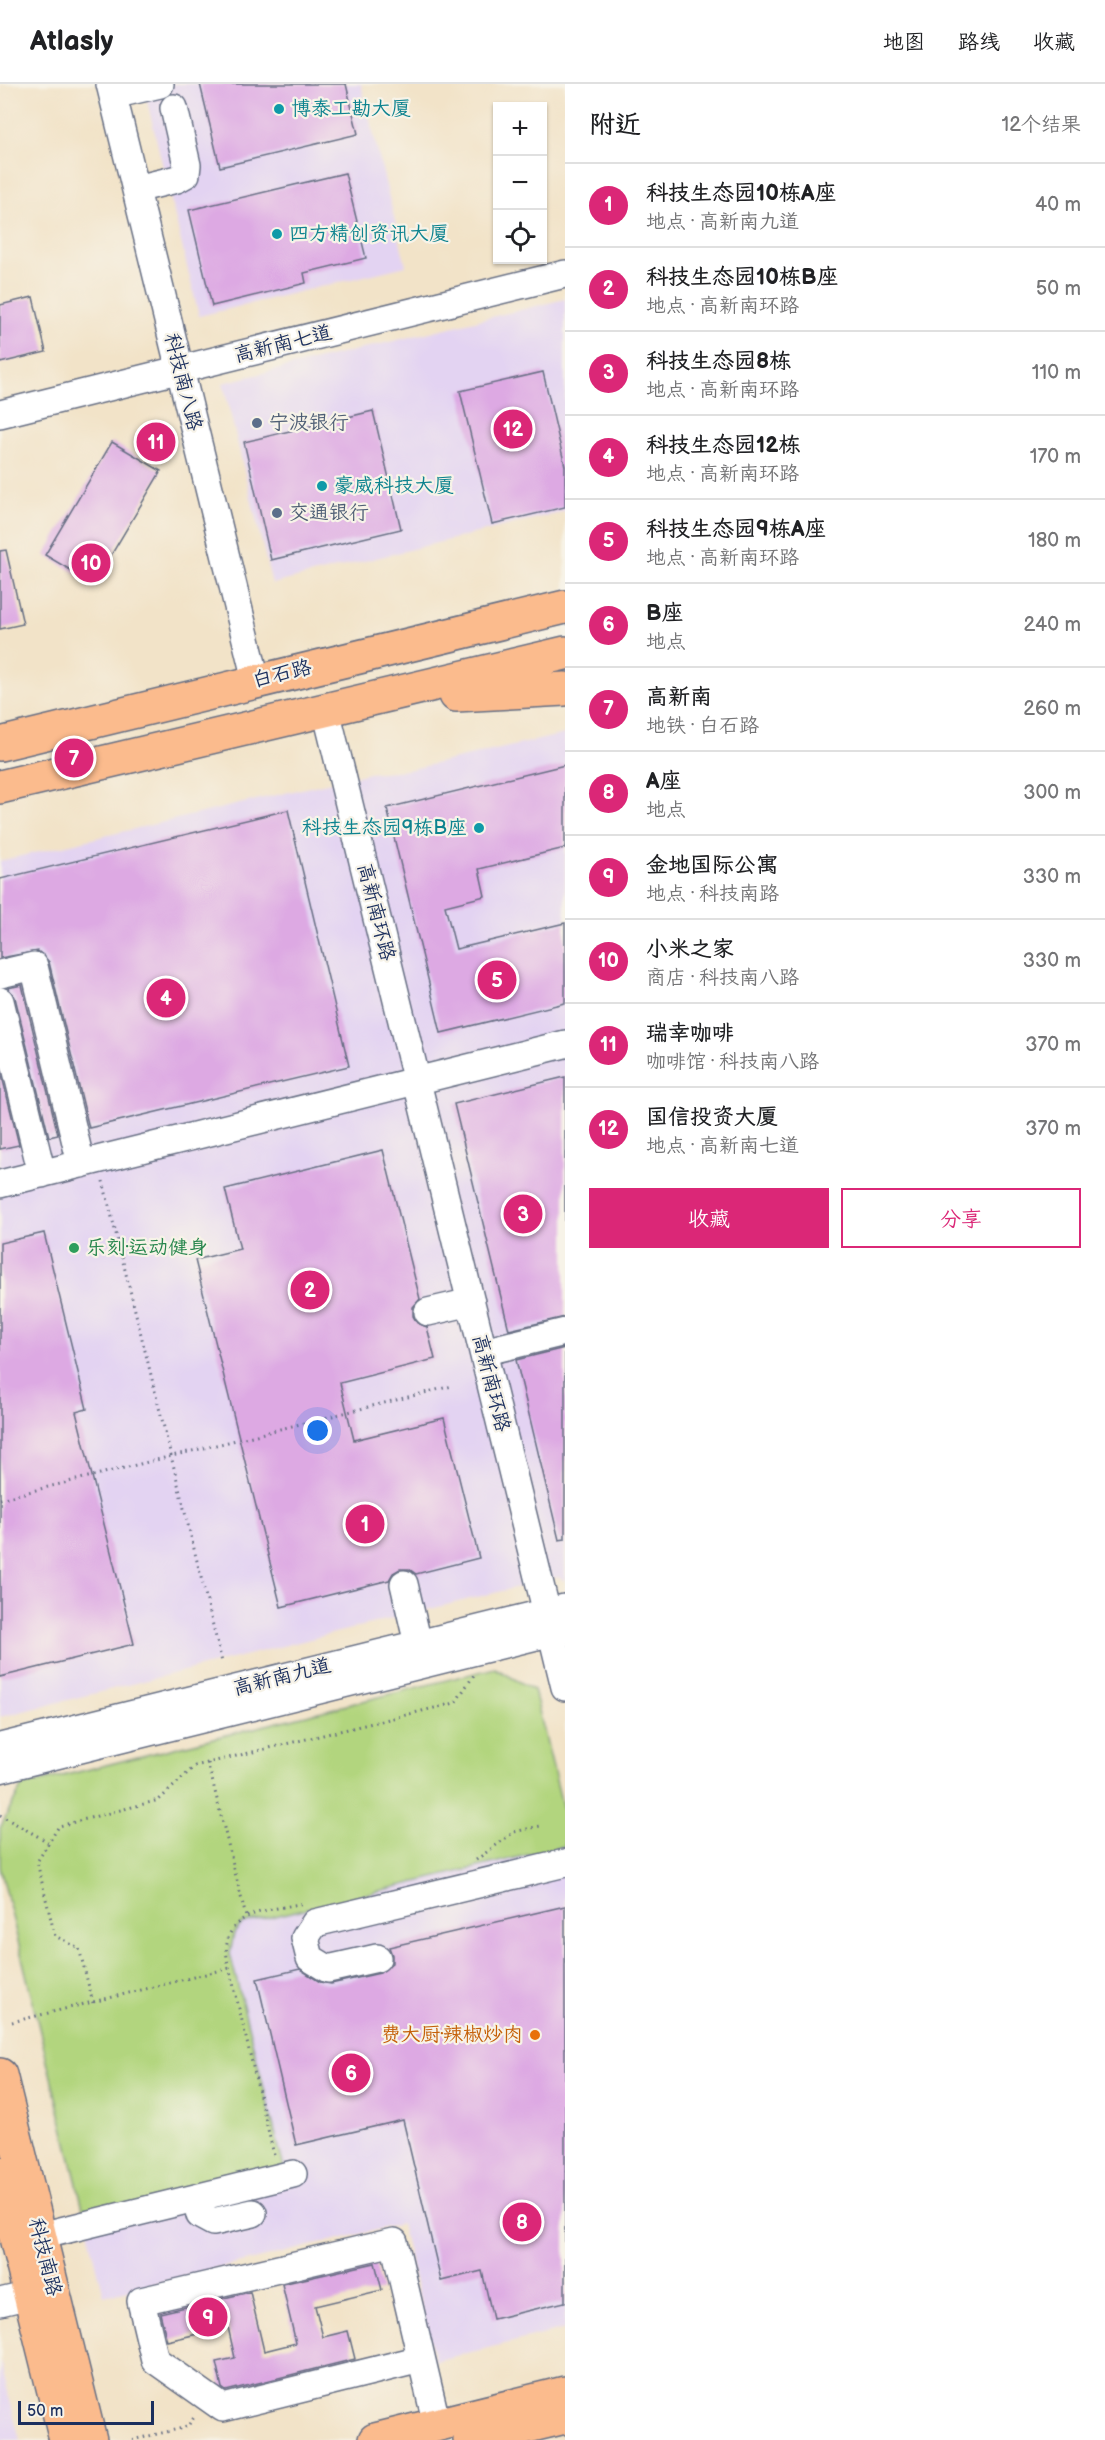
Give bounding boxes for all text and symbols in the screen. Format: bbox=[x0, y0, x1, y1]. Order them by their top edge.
text: Atlasly bbox=[30, 25, 113, 58]
text: 地图 bbox=[883, 30, 925, 55]
text: 路线 bbox=[958, 30, 1000, 55]
text: 收藏 bbox=[1033, 30, 1075, 55]
place label: 博泰工勘大厦 bbox=[291, 97, 411, 121]
marker: 博泰工勘大厦 bbox=[272, 102, 286, 116]
map controls bbox=[493, 102, 547, 264]
button: + bbox=[493, 102, 547, 156]
text: 附近 bbox=[589, 110, 641, 141]
text: 12个结果 bbox=[1001, 113, 1081, 137]
button: − bbox=[493, 156, 547, 210]
text: 科技生态园10栋A座 bbox=[646, 180, 836, 207]
text: 1 bbox=[604, 193, 613, 217]
text: 40 m bbox=[1035, 193, 1081, 217]
button: locate bbox=[493, 210, 547, 264]
text: 地点 · 高新南九道 bbox=[646, 210, 799, 234]
place label: 四方精创资讯大厦 bbox=[289, 222, 449, 246]
marker: 四方精创资讯大厦 bbox=[270, 227, 284, 241]
text: 科技生态园10栋B座 bbox=[646, 264, 838, 291]
text: 2 bbox=[603, 277, 614, 301]
text: 50 m bbox=[1036, 277, 1081, 301]
text: 地点 · 高新南环路 bbox=[646, 294, 799, 318]
street label: 高新南七道 bbox=[232, 320, 334, 368]
street label: 科技南八路 bbox=[159, 331, 207, 434]
text: 科技生态园8栋 bbox=[646, 348, 791, 375]
text: 3 bbox=[603, 361, 614, 385]
text: 110 m bbox=[1032, 361, 1081, 385]
text: 地点 · 高新南环路 bbox=[646, 378, 799, 402]
pin: 12 bbox=[494, 406, 532, 452]
place label: 宁波银行 bbox=[269, 411, 349, 435]
marker: 宁波银行 bbox=[250, 416, 264, 430]
pin: 11 bbox=[136, 420, 176, 464]
text: 科技生态园12栋 bbox=[646, 432, 800, 459]
text: 4 bbox=[603, 445, 614, 469]
text: 170 m bbox=[1030, 445, 1081, 469]
text: 地点 · 高新南环路 bbox=[646, 462, 799, 486]
place label: 豪威科技大厦 bbox=[334, 474, 454, 498]
marker: 豪威科技大厦 bbox=[315, 479, 329, 493]
place label: 交通银行 bbox=[289, 501, 369, 525]
marker: 交通银行 bbox=[270, 506, 284, 520]
text: 科技生态园9栋A座 bbox=[646, 516, 826, 543]
text: 5 bbox=[603, 529, 614, 553]
text: 180 m bbox=[1028, 529, 1081, 553]
pin: 10 bbox=[72, 540, 110, 586]
text: 地点 · 高新南环路 bbox=[646, 546, 799, 570]
text: B座 bbox=[646, 600, 684, 627]
text: 6 bbox=[602, 613, 615, 637]
text: 240 m bbox=[1024, 613, 1081, 637]
text: 地点 bbox=[646, 630, 686, 654]
street label: 白石路 bbox=[250, 655, 315, 693]
text: 高新南 bbox=[646, 684, 712, 711]
text: 7 bbox=[603, 697, 614, 721]
text: 260 m bbox=[1023, 697, 1081, 721]
text: 地铁 · 白石路 bbox=[646, 714, 759, 738]
pin: 7 bbox=[54, 736, 94, 780]
text: A座 bbox=[646, 768, 681, 795]
text: 8 bbox=[602, 781, 615, 805]
text: 300 m bbox=[1023, 781, 1081, 805]
text: 地点 bbox=[646, 798, 686, 822]
place label: 科技生态园9栋B座 bbox=[302, 816, 467, 840]
marker: 科技生态园9栋B座 bbox=[472, 821, 486, 835]
text: 金地国际公寓 bbox=[646, 852, 778, 879]
street label: 高新南环路 bbox=[352, 861, 400, 964]
text: 9 bbox=[603, 865, 614, 889]
text: 330 m bbox=[1023, 865, 1081, 889]
text: 地点 · 科技南路 bbox=[646, 882, 779, 906]
text: 小米之家 bbox=[646, 936, 734, 963]
text: 10 bbox=[598, 949, 619, 973]
text: 330 m bbox=[1023, 949, 1081, 973]
pin: 5 bbox=[478, 958, 516, 1002]
text: 商店 · 科技南八路 bbox=[646, 966, 799, 990]
pin: 4 bbox=[146, 976, 186, 1020]
text: 瑞幸咖啡 bbox=[646, 1020, 734, 1047]
text: 11 bbox=[600, 1033, 617, 1057]
text: 370 m bbox=[1025, 1033, 1081, 1057]
text: 咖啡馆 · 科技南八路 bbox=[646, 1050, 819, 1074]
text: 国信投资大厦 bbox=[646, 1104, 778, 1131]
text: 12 bbox=[598, 1117, 619, 1141]
text: 370 m bbox=[1025, 1117, 1081, 1141]
text: 地点 · 高新南七道 bbox=[646, 1134, 799, 1158]
button: 收藏 bbox=[589, 1188, 829, 1248]
button: 分享 bbox=[841, 1188, 1081, 1248]
pin: 3 bbox=[504, 1192, 542, 1236]
place label: 乐刻·运动健身 bbox=[86, 1236, 208, 1260]
marker: 乐刻·运动健身 bbox=[67, 1241, 81, 1255]
pin: 2 bbox=[290, 1268, 330, 1312]
street label: 高新南环路 bbox=[467, 1332, 515, 1435]
your location bbox=[303, 1416, 332, 1445]
pin: 1 bbox=[346, 1502, 385, 1546]
street label: 高新南九道 bbox=[231, 1653, 333, 1701]
place label: 费大厨·辣椒炒肉 bbox=[381, 2023, 523, 2047]
marker: 费大厨·辣椒炒肉 bbox=[528, 2028, 542, 2042]
pin: 6 bbox=[332, 2050, 370, 2096]
pin: 8 bbox=[502, 2200, 542, 2244]
street label: 科技南路 bbox=[24, 2215, 67, 2300]
pin: 9 bbox=[188, 2294, 228, 2340]
scale bar bbox=[18, 2398, 154, 2426]
text: 50 m bbox=[27, 2402, 63, 2421]

